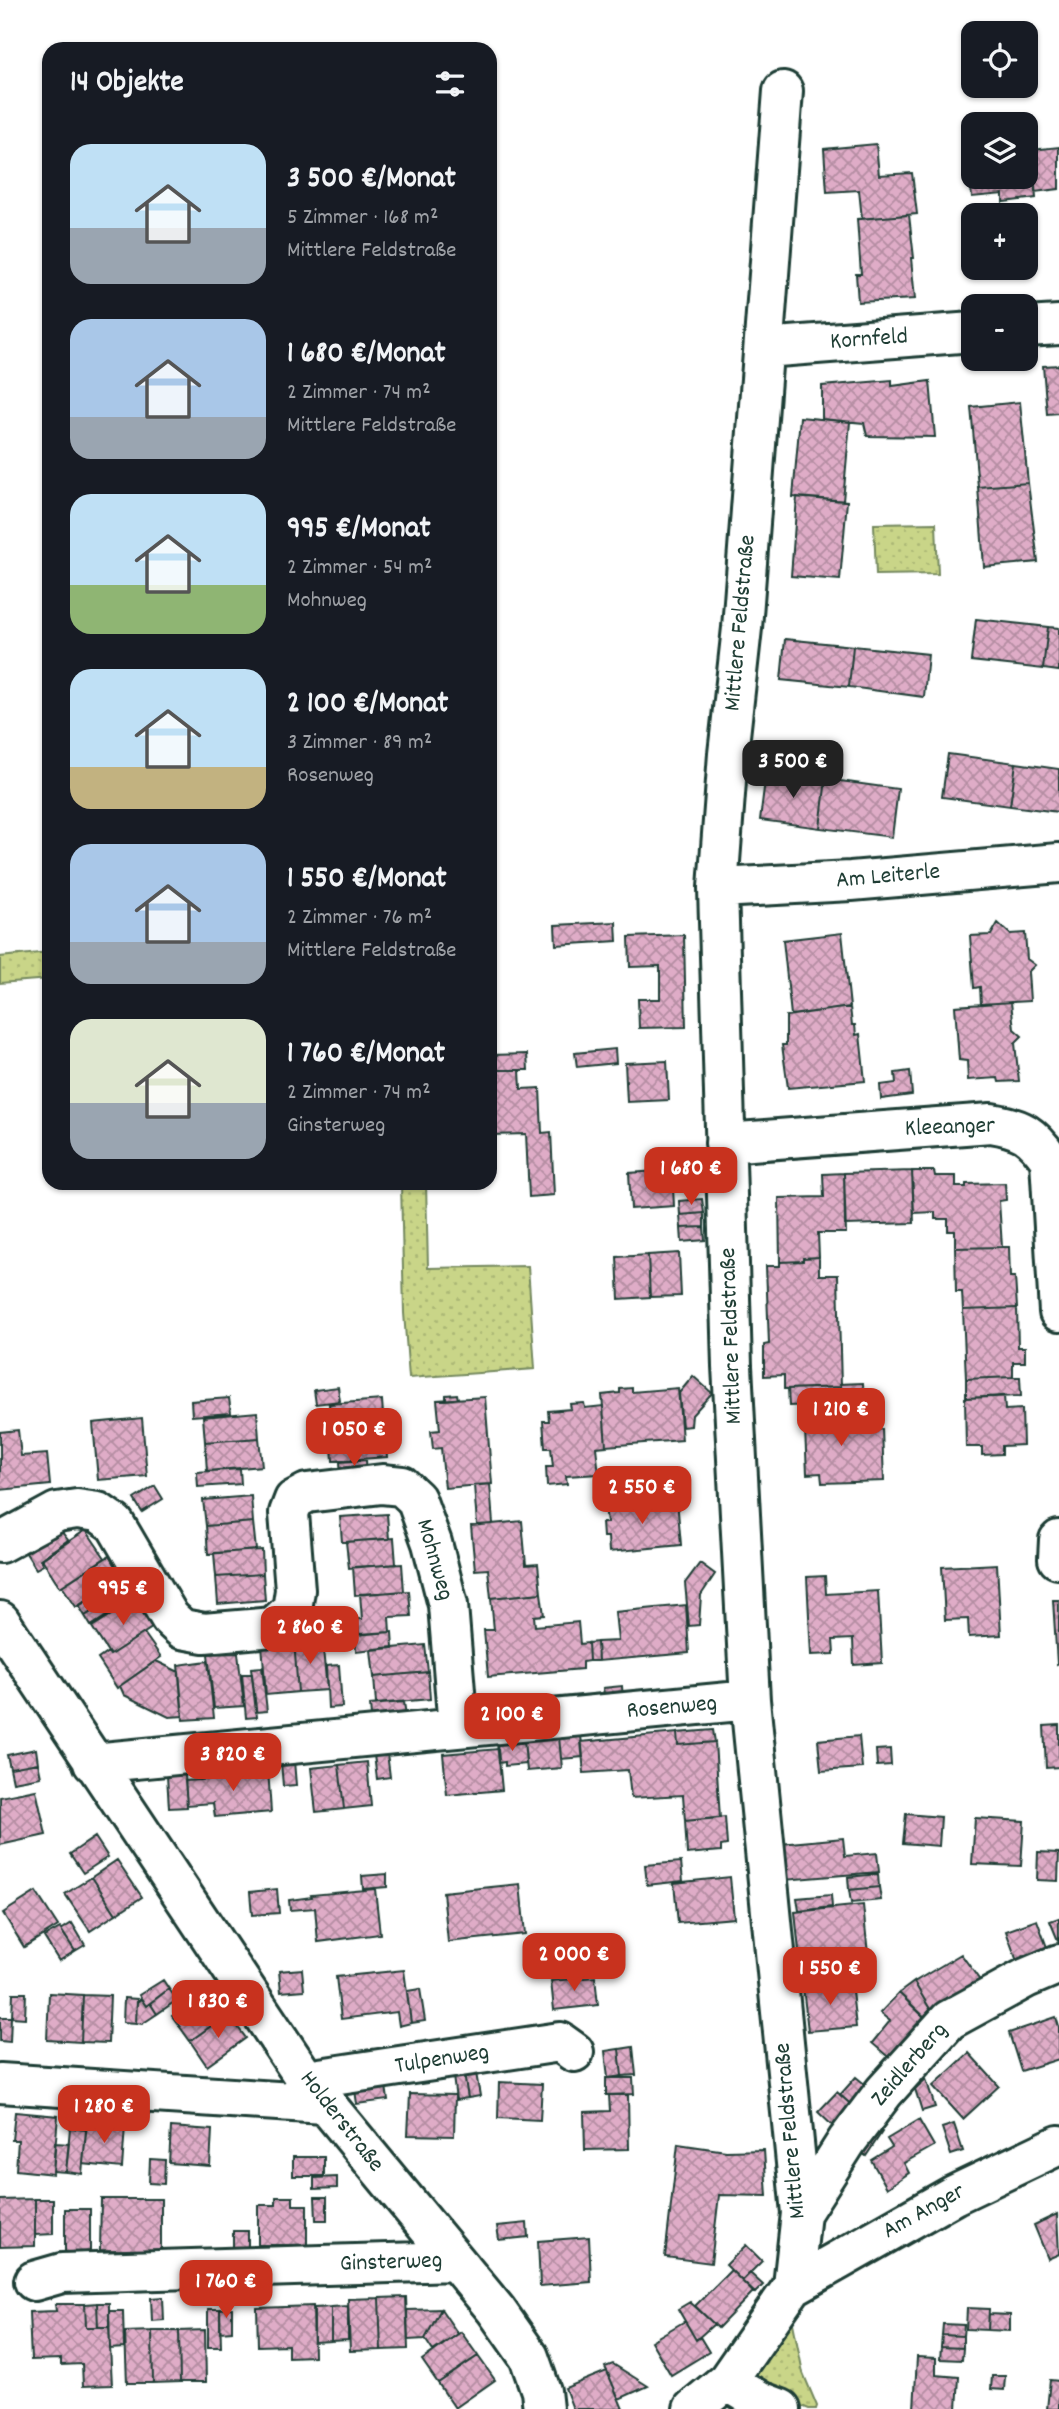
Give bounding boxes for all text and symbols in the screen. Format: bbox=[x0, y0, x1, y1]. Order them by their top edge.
map controls bbox=[961, 21, 1038, 371]
button: locate bbox=[961, 21, 1038, 98]
text: 14 Objekte bbox=[70, 63, 184, 106]
icon: filters bbox=[431, 65, 469, 103]
button: layers bbox=[961, 112, 1038, 189]
text: 3 500 €/Monat bbox=[287, 159, 456, 202]
icon: home bbox=[126, 172, 210, 256]
text: 5 Zimmer · 168 m² bbox=[287, 202, 438, 235]
button: + bbox=[961, 203, 1038, 280]
text: Mittlere Feldstraße bbox=[287, 235, 456, 268]
button: − bbox=[961, 294, 1038, 371]
street label: Kornfeld bbox=[829, 320, 909, 360]
text: 1 680 €/Monat bbox=[287, 334, 446, 377]
icon: home bbox=[126, 347, 210, 431]
text: 2 Zimmer · 74 m² bbox=[287, 377, 431, 410]
text: Mittlere Feldstraße bbox=[287, 410, 456, 443]
text: 995 €/Monat bbox=[287, 509, 430, 552]
icon: home bbox=[126, 522, 210, 606]
street label: Mittlere Feldstraße bbox=[716, 533, 766, 713]
text: 2 Zimmer · 54 m² bbox=[287, 552, 432, 585]
text: Mohnweg bbox=[287, 585, 367, 618]
text: 2 100 €/Monat bbox=[287, 684, 448, 727]
icon: home bbox=[126, 697, 210, 781]
text: 3 Zimmer · 89 m² bbox=[287, 727, 432, 760]
pin: 3 500 € bbox=[728, 740, 858, 800]
text: 3 500 € bbox=[758, 746, 828, 779]
text: Rosenweg bbox=[287, 760, 374, 793]
street label: Am Leiterle bbox=[834, 856, 942, 898]
text: 1 550 €/Monat bbox=[287, 859, 447, 902]
icon: home bbox=[126, 872, 210, 956]
text: 2 Zimmer · 76 m² bbox=[287, 902, 432, 935]
text: Mittlere Feldstraße bbox=[287, 935, 456, 968]
text: 1 760 €/Monat bbox=[287, 1034, 445, 1077]
icon: home bbox=[126, 1047, 210, 1131]
text: 2 Zimmer · 74 m² bbox=[287, 1077, 431, 1110]
street label: Kleeanger bbox=[904, 1109, 996, 1147]
text: Ginsterweg bbox=[287, 1110, 385, 1143]
pin: 1 680 € bbox=[626, 1148, 756, 1207]
text: 1 680 € bbox=[660, 1153, 722, 1186]
street label: Mittlere Feldstraße bbox=[712, 1247, 752, 1425]
pin: 1 210 € bbox=[776, 1388, 906, 1448]
text: 1 210 € bbox=[813, 1394, 869, 1427]
pin: 1 050 € bbox=[289, 1408, 419, 1468]
text: 1 050 € bbox=[322, 1414, 386, 1447]
pin: 2 550 € bbox=[577, 1466, 707, 1526]
text: 2 550 € bbox=[608, 1472, 676, 1505]
street label: Mohnweg bbox=[406, 1515, 462, 1605]
pin: 995 € bbox=[74, 1568, 172, 1627]
text: 995 € bbox=[98, 1573, 148, 1606]
pin: 2 860 € bbox=[245, 1606, 375, 1666]
text: 2 860 € bbox=[277, 1612, 343, 1645]
street label: Rosenweg bbox=[625, 1687, 719, 1729]
pin: 2 100 € bbox=[447, 1694, 577, 1753]
text: 2 100 € bbox=[480, 1699, 544, 1732]
pin: 3 820 € bbox=[168, 1734, 298, 1793]
text: 3 820 € bbox=[200, 1739, 266, 1772]
pin: 2 000 € bbox=[509, 1934, 639, 1993]
text: 2 000 € bbox=[538, 1939, 610, 1972]
pin: 1 550 € bbox=[765, 1948, 895, 2007]
text: 1 550 € bbox=[799, 1953, 861, 1986]
pin: 1 830 € bbox=[153, 1980, 283, 2040]
text: 1 830 € bbox=[188, 1986, 248, 2019]
street label: Zeidlerberg bbox=[864, 2015, 956, 2115]
street label: Tulpenweg bbox=[392, 2036, 492, 2084]
street label: Mittlere Feldstraße bbox=[766, 2041, 816, 2221]
street label: Holderstraße bbox=[291, 2064, 391, 2180]
pin: 1 280 € bbox=[39, 2086, 169, 2145]
text: 1 280 € bbox=[74, 2091, 134, 2124]
street label: Am Anger bbox=[877, 2175, 971, 2249]
street label: Ginsterweg bbox=[339, 2244, 443, 2282]
pin: 1 760 € bbox=[161, 2260, 291, 2320]
text: 1 760 € bbox=[195, 2266, 257, 2299]

